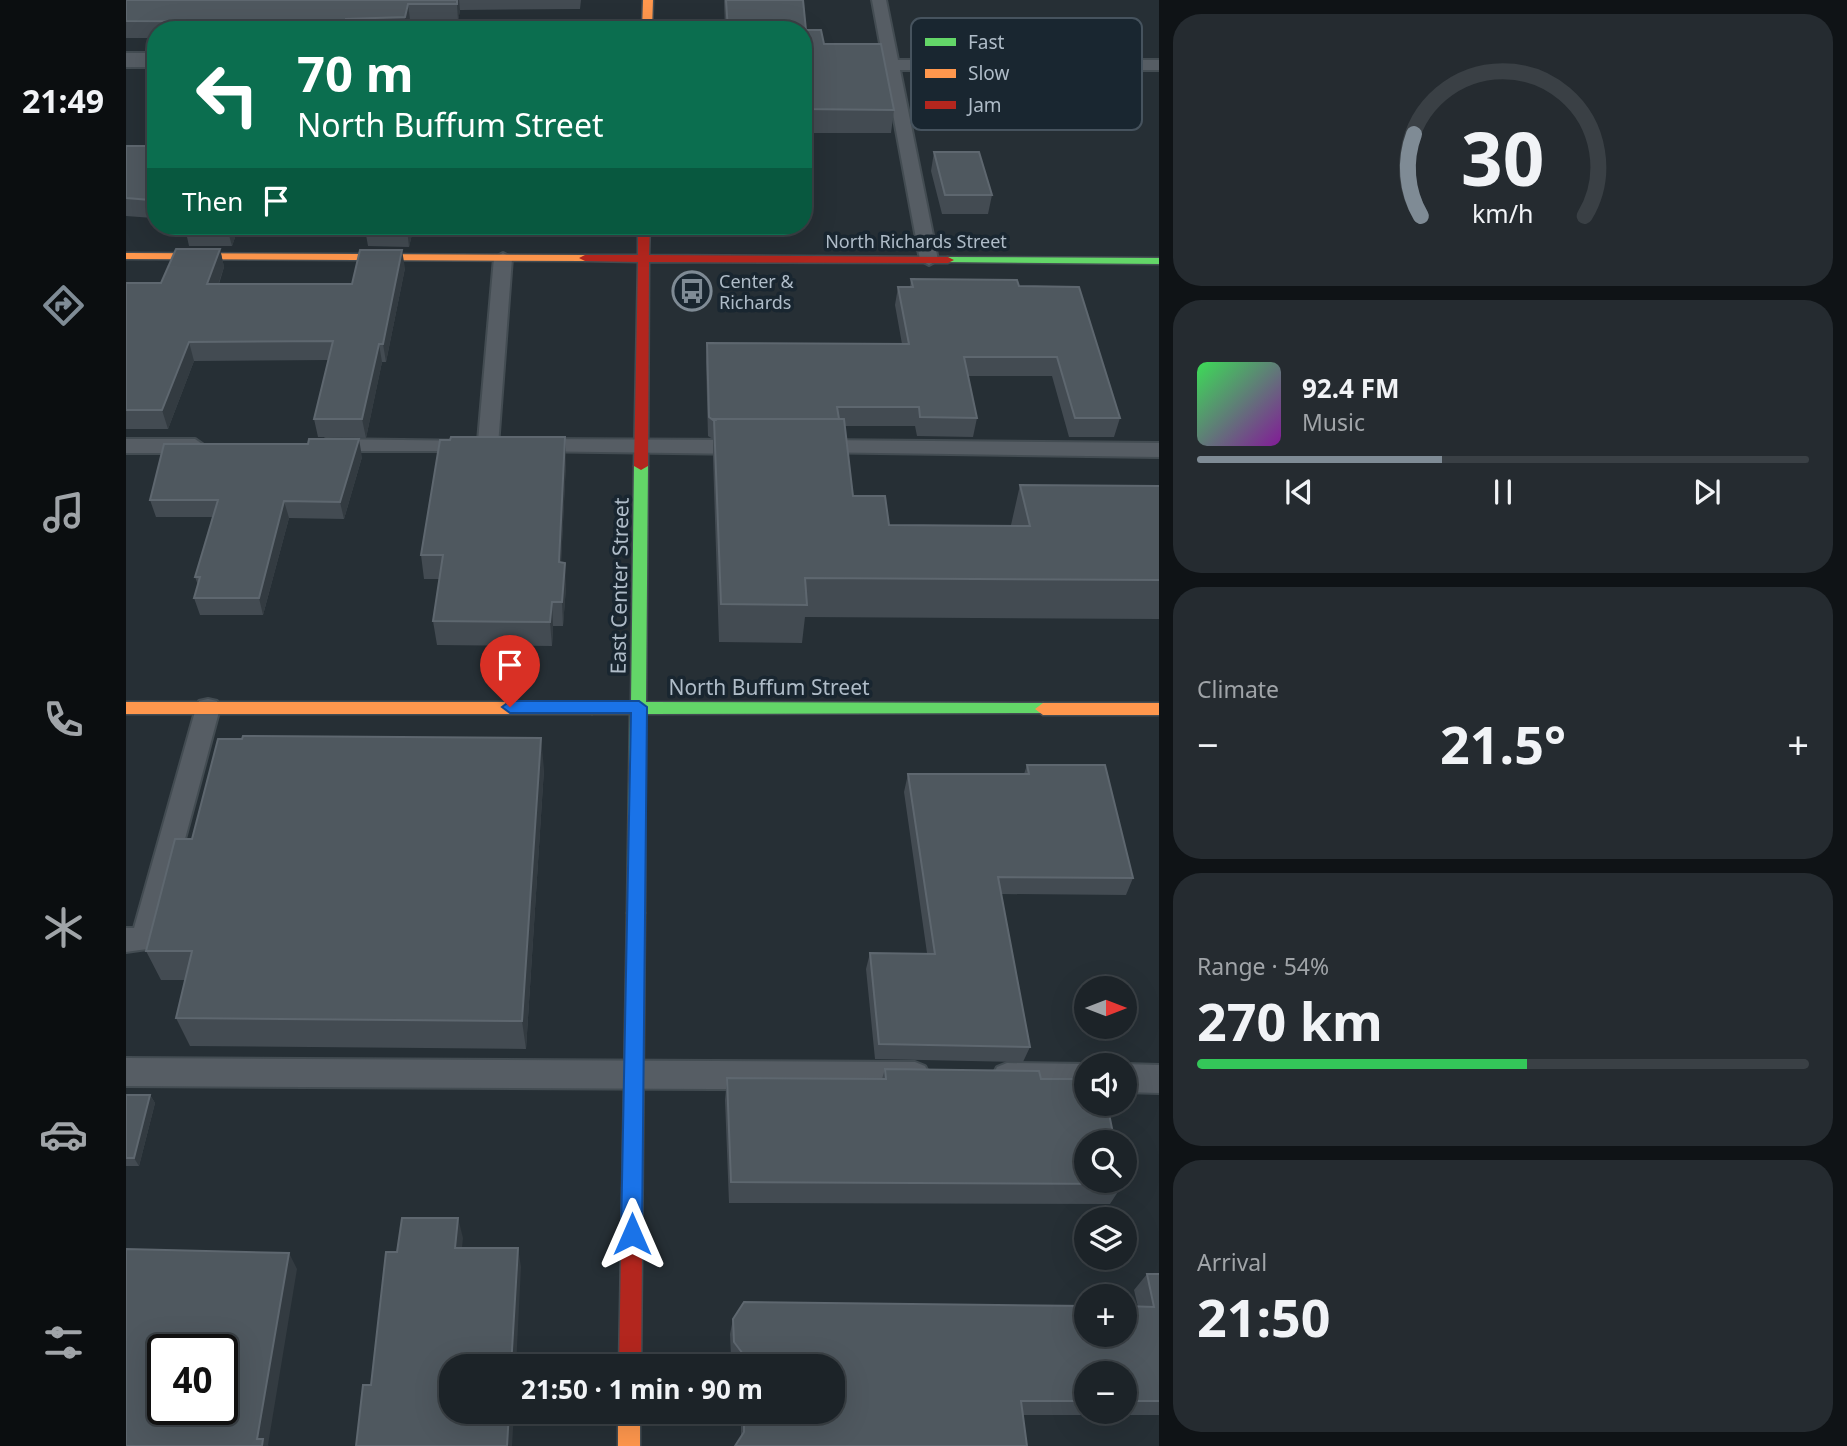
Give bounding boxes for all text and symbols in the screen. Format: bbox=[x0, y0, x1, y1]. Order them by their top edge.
legend bbox=[911, 18, 1142, 130]
text: Fast bbox=[968, 29, 1005, 55]
text: 70 m bbox=[297, 40, 414, 106]
icon: left bbox=[182, 49, 273, 140]
text: Slow bbox=[968, 60, 1009, 86]
text: 21:49 bbox=[22, 79, 104, 122]
text: Jam bbox=[966, 92, 1002, 118]
text: North Buffum Street bbox=[297, 103, 604, 146]
text: 30 bbox=[1461, 109, 1545, 208]
icon: arrive bbox=[257, 182, 295, 220]
text: Then bbox=[182, 183, 243, 219]
text: km/h bbox=[1472, 196, 1534, 230]
street label: North Richards Street bbox=[825, 229, 1007, 253]
place label: Center & Richards bbox=[719, 269, 794, 314]
bus stop icon: Center & Richards bbox=[671, 270, 713, 312]
icon: directions bbox=[39, 281, 88, 330]
text: 92.4 FM bbox=[1302, 370, 1399, 406]
text: Music bbox=[1302, 406, 1365, 438]
icon: previous bbox=[1280, 473, 1318, 511]
icon: pause bbox=[1484, 473, 1522, 511]
icon: next bbox=[1688, 473, 1726, 511]
icon: music bbox=[39, 488, 88, 537]
street label: East Center Street bbox=[603, 497, 635, 675]
pin bbox=[480, 635, 540, 707]
icon: arrive bbox=[491, 646, 529, 684]
street label: North Buffum Street bbox=[668, 673, 870, 701]
text: Climate bbox=[1197, 673, 1279, 705]
icon: phone bbox=[39, 695, 88, 744]
text: 21.5° bbox=[1440, 708, 1566, 779]
text: − bbox=[1197, 718, 1219, 770]
text: + bbox=[1787, 718, 1809, 770]
icon: climate bbox=[39, 903, 88, 952]
text: Range · 54% bbox=[1197, 950, 1329, 982]
north arrow bbox=[1074, 976, 1138, 1040]
map controls bbox=[1074, 976, 1137, 1424]
text: 270 km bbox=[1197, 985, 1383, 1056]
button: sound bbox=[1074, 1053, 1137, 1116]
icon: car bbox=[39, 1110, 88, 1159]
button: search bbox=[1074, 1130, 1137, 1193]
position arrow bbox=[595, 1197, 669, 1271]
button: layers bbox=[1074, 1207, 1137, 1270]
text: Arrival bbox=[1197, 1246, 1267, 1278]
text: 21:50 bbox=[1197, 1281, 1331, 1352]
button: + bbox=[1074, 1284, 1137, 1347]
icon: filters bbox=[39, 1318, 88, 1367]
speed limit sign: 40 bbox=[147, 1334, 238, 1425]
button: − bbox=[1074, 1361, 1137, 1424]
text: 21:50 · 1 min · 90 m bbox=[521, 1371, 763, 1407]

